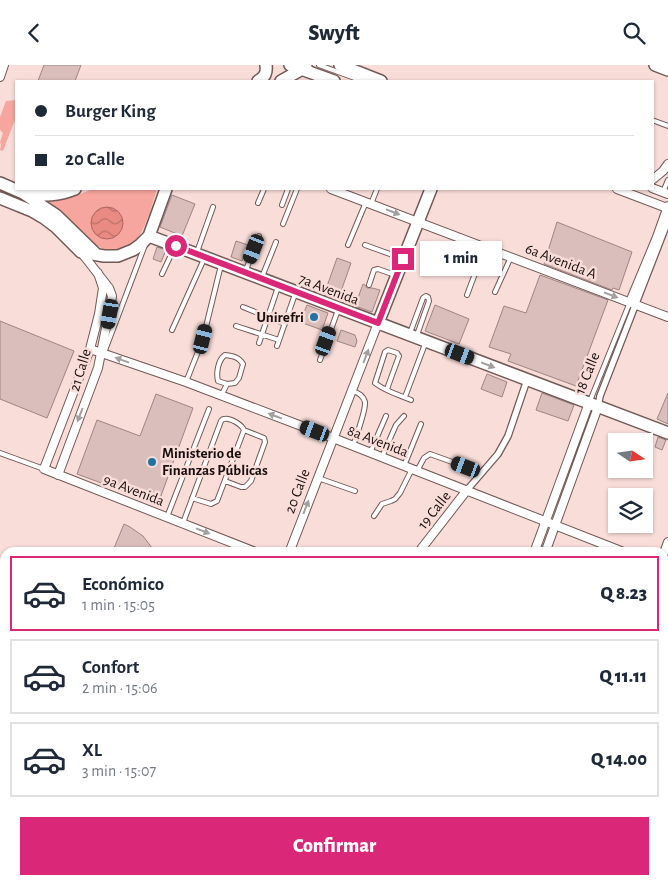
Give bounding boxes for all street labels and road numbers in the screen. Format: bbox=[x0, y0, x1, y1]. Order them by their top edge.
street label: 6a Avenida A bbox=[523, 241, 599, 282]
street label: 7a Avenida bbox=[297, 271, 361, 308]
street label: 21 Calle bbox=[67, 347, 94, 393]
street label: 18 Calle bbox=[572, 350, 603, 396]
street label: 8a Avenida bbox=[345, 423, 410, 460]
street label: 20 Calle bbox=[282, 467, 313, 515]
street label: 9a Avenida bbox=[101, 472, 166, 509]
street label: 19 Calle bbox=[415, 488, 454, 532]

